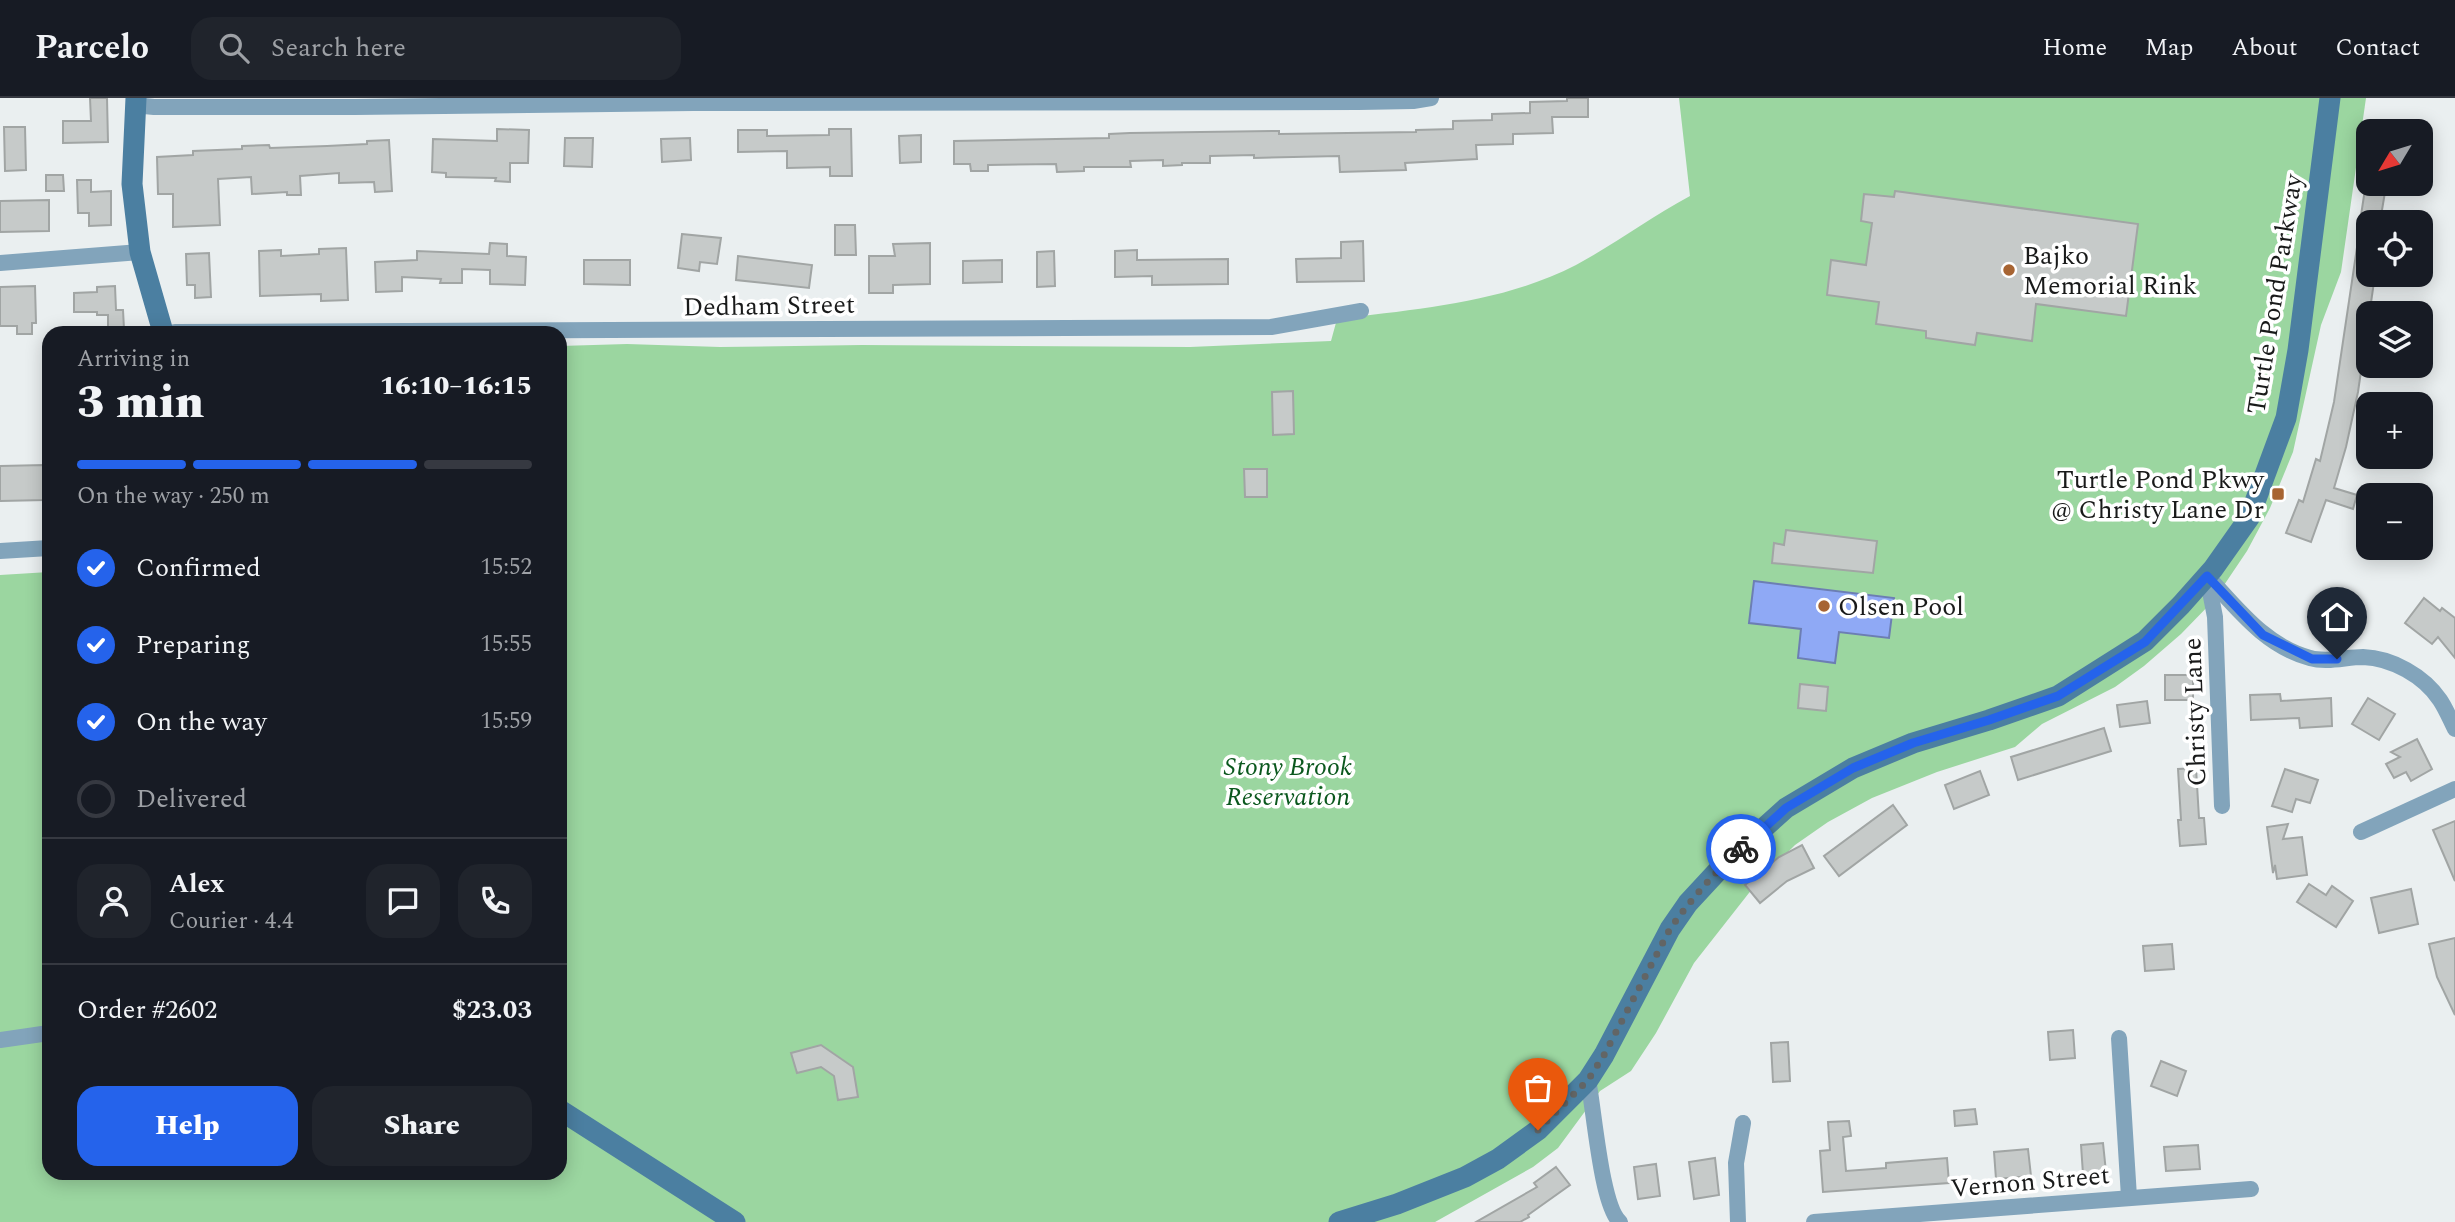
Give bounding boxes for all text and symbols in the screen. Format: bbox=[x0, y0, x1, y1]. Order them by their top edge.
search box bbox=[191, 17, 681, 80]
text: Parcelo bbox=[35, 23, 149, 73]
text: Search here bbox=[271, 28, 406, 68]
icon: search bbox=[215, 29, 253, 67]
text: Home bbox=[2042, 30, 2107, 66]
text: Map bbox=[2145, 30, 2193, 66]
text: About bbox=[2231, 30, 2297, 66]
text: Contact bbox=[2335, 30, 2420, 66]
north arrow bbox=[2356, 119, 2432, 196]
map controls bbox=[2356, 119, 2433, 560]
street label: Turtle Pond Parkway bbox=[2236, 170, 2314, 417]
button: locate bbox=[2356, 210, 2433, 287]
place label: Bajko Memorial Rink bbox=[2023, 236, 2197, 306]
marker: Bajko Memorial Rink bbox=[2001, 262, 2017, 278]
street label: Dedham Street bbox=[683, 285, 855, 327]
button: layers bbox=[2356, 301, 2433, 378]
text: Arriving in bbox=[77, 342, 190, 377]
text: 16:10–16:15 bbox=[380, 366, 532, 406]
text: 3 min bbox=[77, 368, 204, 438]
button: + bbox=[2356, 392, 2433, 469]
place label: Turtle Pond Pkwy @ Christy Lane Dr bbox=[2051, 460, 2266, 530]
text: On the way · 250 m bbox=[77, 479, 270, 514]
button: − bbox=[2356, 483, 2433, 560]
marker: Turtle Pond Pkwy @ Christy Lane Dr bbox=[2270, 486, 2286, 502]
text: Confirmed bbox=[136, 548, 261, 588]
icon: check bbox=[77, 549, 115, 587]
text: 15:52 bbox=[480, 550, 532, 585]
place label: Olsen Pool bbox=[1838, 587, 1964, 627]
pin bbox=[2307, 587, 2367, 659]
marker: Olsen Pool bbox=[1816, 598, 1832, 614]
icon: home bbox=[2318, 598, 2356, 636]
text: Preparing bbox=[136, 625, 250, 665]
icon: check bbox=[77, 626, 115, 664]
text: 15:55 bbox=[480, 627, 532, 662]
street label: Christy Lane bbox=[2172, 637, 2218, 787]
text: On the way bbox=[136, 702, 267, 742]
icon: check bbox=[77, 703, 115, 741]
text: 15:59 bbox=[480, 704, 532, 739]
park label: Stony Brook Reservation bbox=[1224, 747, 1352, 817]
text: Delivered bbox=[136, 779, 247, 819]
courier bbox=[1706, 814, 1776, 884]
icon: bike bbox=[1722, 830, 1760, 868]
button: person bbox=[77, 864, 151, 938]
text: Alex bbox=[169, 864, 224, 904]
button: chat bbox=[366, 864, 440, 938]
button: phone bbox=[458, 864, 532, 938]
text: Courier · 4.4 bbox=[169, 904, 294, 939]
text: Order #2602 bbox=[77, 990, 217, 1030]
text: $23.03 bbox=[452, 990, 532, 1030]
pin bbox=[1508, 1058, 1568, 1130]
icon: bag bbox=[1519, 1069, 1557, 1107]
button: Help bbox=[77, 1086, 298, 1166]
button: Share bbox=[312, 1086, 532, 1166]
street label: Vernon Street bbox=[1949, 1155, 2111, 1209]

